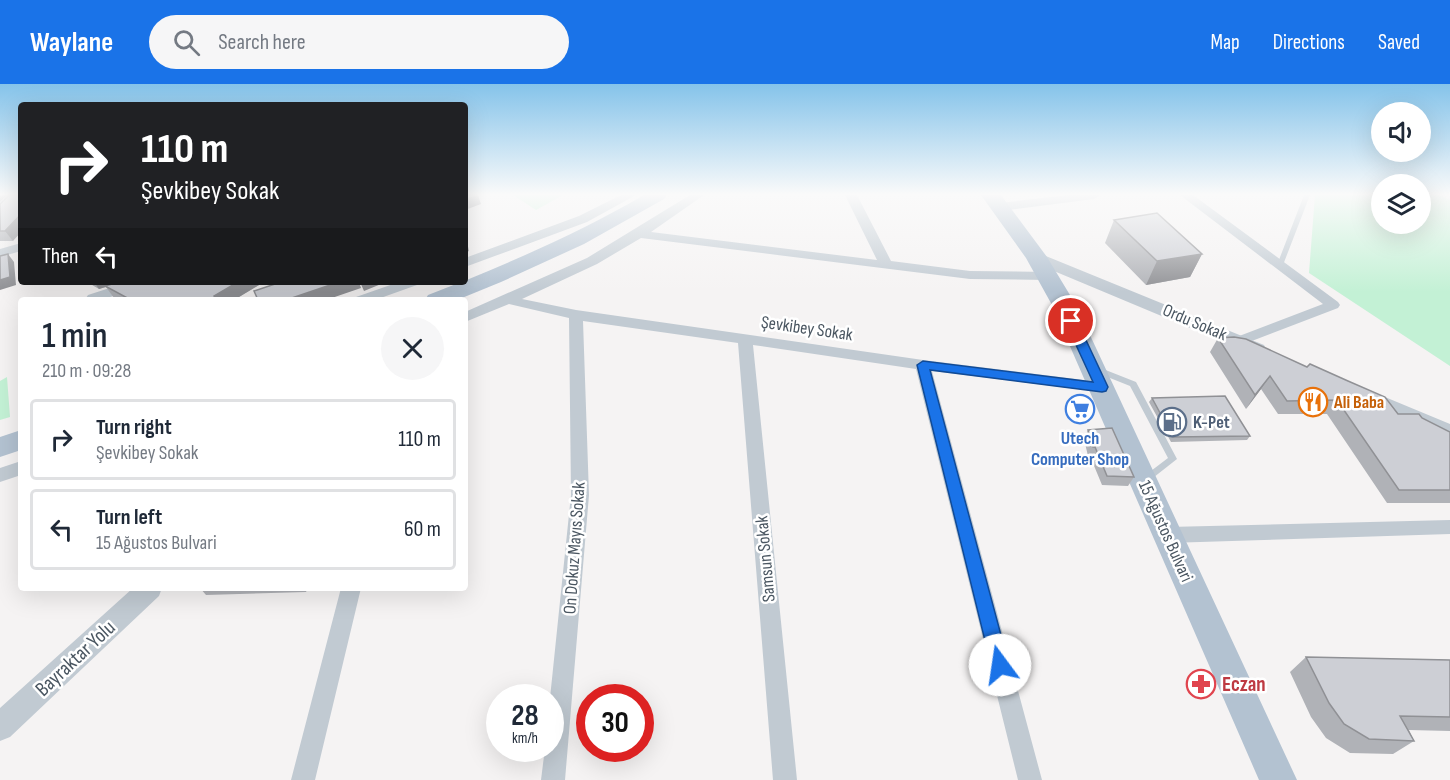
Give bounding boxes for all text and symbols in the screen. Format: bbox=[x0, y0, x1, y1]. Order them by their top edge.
search box bbox=[149, 15, 569, 69]
text: Waylane bbox=[30, 26, 113, 59]
icon: search bbox=[170, 26, 203, 59]
text: Search here bbox=[218, 29, 306, 56]
text: Map bbox=[1210, 30, 1240, 55]
text: Directions bbox=[1273, 30, 1345, 55]
text: Saved bbox=[1378, 30, 1420, 55]
map controls bbox=[1371, 102, 1431, 234]
button: sound bbox=[1371, 102, 1431, 162]
text: 110 m bbox=[141, 124, 228, 175]
icon: right bbox=[42, 126, 120, 204]
button: layers bbox=[1371, 174, 1431, 234]
text: Şevkibey Sokak bbox=[141, 175, 279, 207]
icon: left bbox=[90, 240, 123, 273]
text: Then bbox=[42, 243, 78, 270]
pin bbox=[1045, 295, 1096, 346]
street label: Ordu Sokak bbox=[1160, 300, 1230, 345]
icon: arrive bbox=[1054, 304, 1087, 337]
street label: Şevkibey Sokak bbox=[760, 312, 854, 345]
text: 1 min bbox=[42, 315, 107, 358]
button: close bbox=[381, 317, 444, 380]
text: 210 m · 09:28 bbox=[42, 359, 131, 383]
restaurant icon: Ali Baba bbox=[1297, 386, 1329, 418]
place label: Ali Baba bbox=[1333, 392, 1384, 413]
supermarket icon: Utech Computer Shop bbox=[1064, 393, 1096, 425]
fuel station icon: K-Pet bbox=[1156, 406, 1188, 438]
place label: K-Pet bbox=[1193, 412, 1230, 433]
text: Turn right bbox=[96, 414, 172, 441]
icon: right bbox=[45, 423, 78, 456]
text: 110 m bbox=[398, 426, 441, 453]
place label: Utech Computer Shop bbox=[1031, 428, 1129, 470]
text: Şevkibey Sokak bbox=[96, 441, 199, 465]
street label: 15 Ağustos Bulvari bbox=[1134, 477, 1197, 585]
street label: On Dokuz Mayıs Sokak bbox=[559, 481, 590, 615]
text: Turn left bbox=[96, 504, 162, 531]
icon: left bbox=[45, 513, 78, 546]
street label: Samsun Sokak bbox=[751, 515, 780, 603]
text: 60 m bbox=[404, 516, 441, 543]
text: 15 Ağustos Bulvari bbox=[96, 531, 217, 555]
street label: Bayraktar Yolu bbox=[30, 615, 120, 702]
position arrow bbox=[968, 633, 1032, 697]
pharmacy icon: Eczan bbox=[1185, 668, 1217, 700]
place label: Eczan bbox=[1222, 672, 1266, 697]
speed limit sign: 30 bbox=[576, 684, 654, 762]
text: 28 bbox=[511, 698, 539, 734]
text: km/h bbox=[512, 729, 538, 748]

